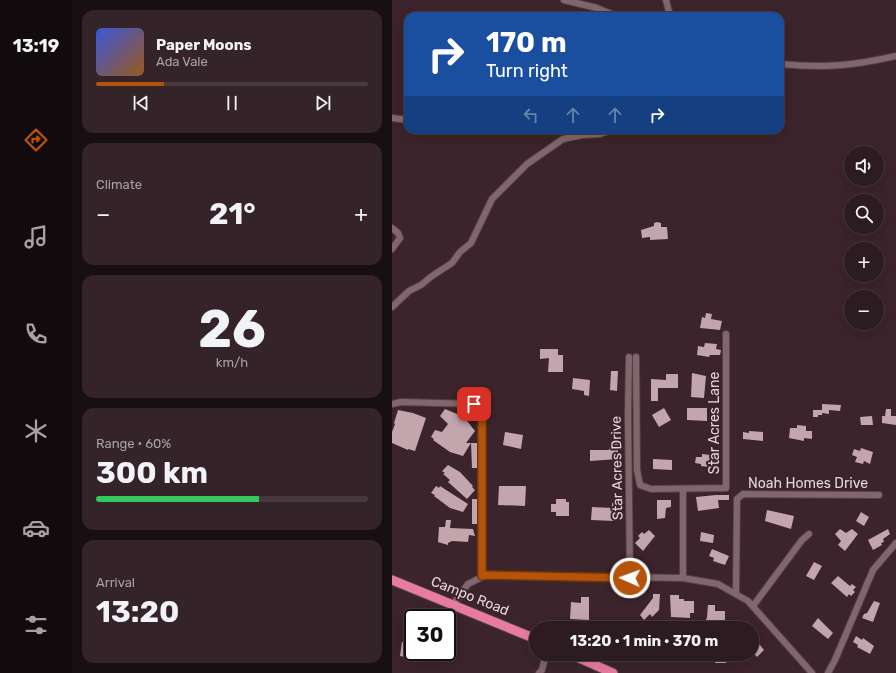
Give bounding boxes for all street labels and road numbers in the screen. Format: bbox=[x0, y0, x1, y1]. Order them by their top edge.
street label: Star Acres Lane bbox=[706, 372, 723, 474]
street label: Star Acres Drive bbox=[608, 416, 626, 520]
street label: Noah Homes Drive bbox=[748, 475, 868, 492]
street label: Campo Road bbox=[429, 573, 511, 619]

